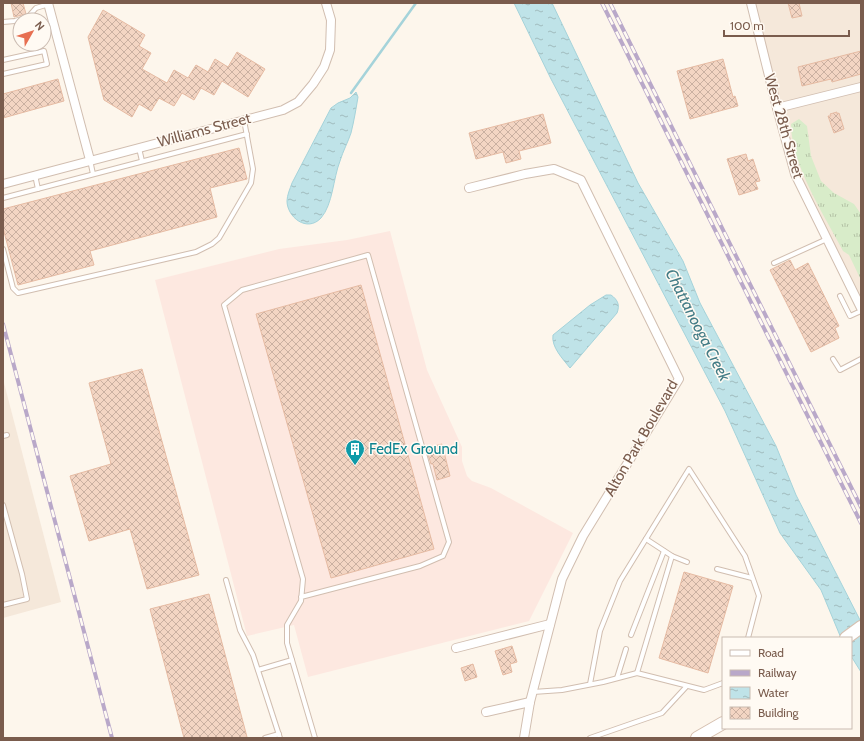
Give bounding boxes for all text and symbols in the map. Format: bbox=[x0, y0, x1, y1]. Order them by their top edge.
north arrow bbox=[12, 12, 52, 52]
scale bar bbox=[724, 12, 849, 38]
text: N bbox=[32, 18, 48, 33]
text: 100 m bbox=[730, 18, 764, 33]
street label: West 28th Street bbox=[760, 72, 808, 180]
street label: Williams Street bbox=[155, 109, 253, 151]
water label: Chattanooga Creek bbox=[662, 266, 735, 385]
street label: Alton Park Boulevard bbox=[600, 377, 682, 499]
building icon: FedEx Ground bbox=[344, 438, 366, 466]
place label: FedEx Ground bbox=[369, 440, 458, 458]
legend bbox=[722, 637, 852, 729]
text: Road bbox=[758, 645, 784, 660]
text: Railway bbox=[758, 665, 796, 680]
text: Water bbox=[758, 685, 789, 700]
text: Building bbox=[758, 705, 800, 720]

